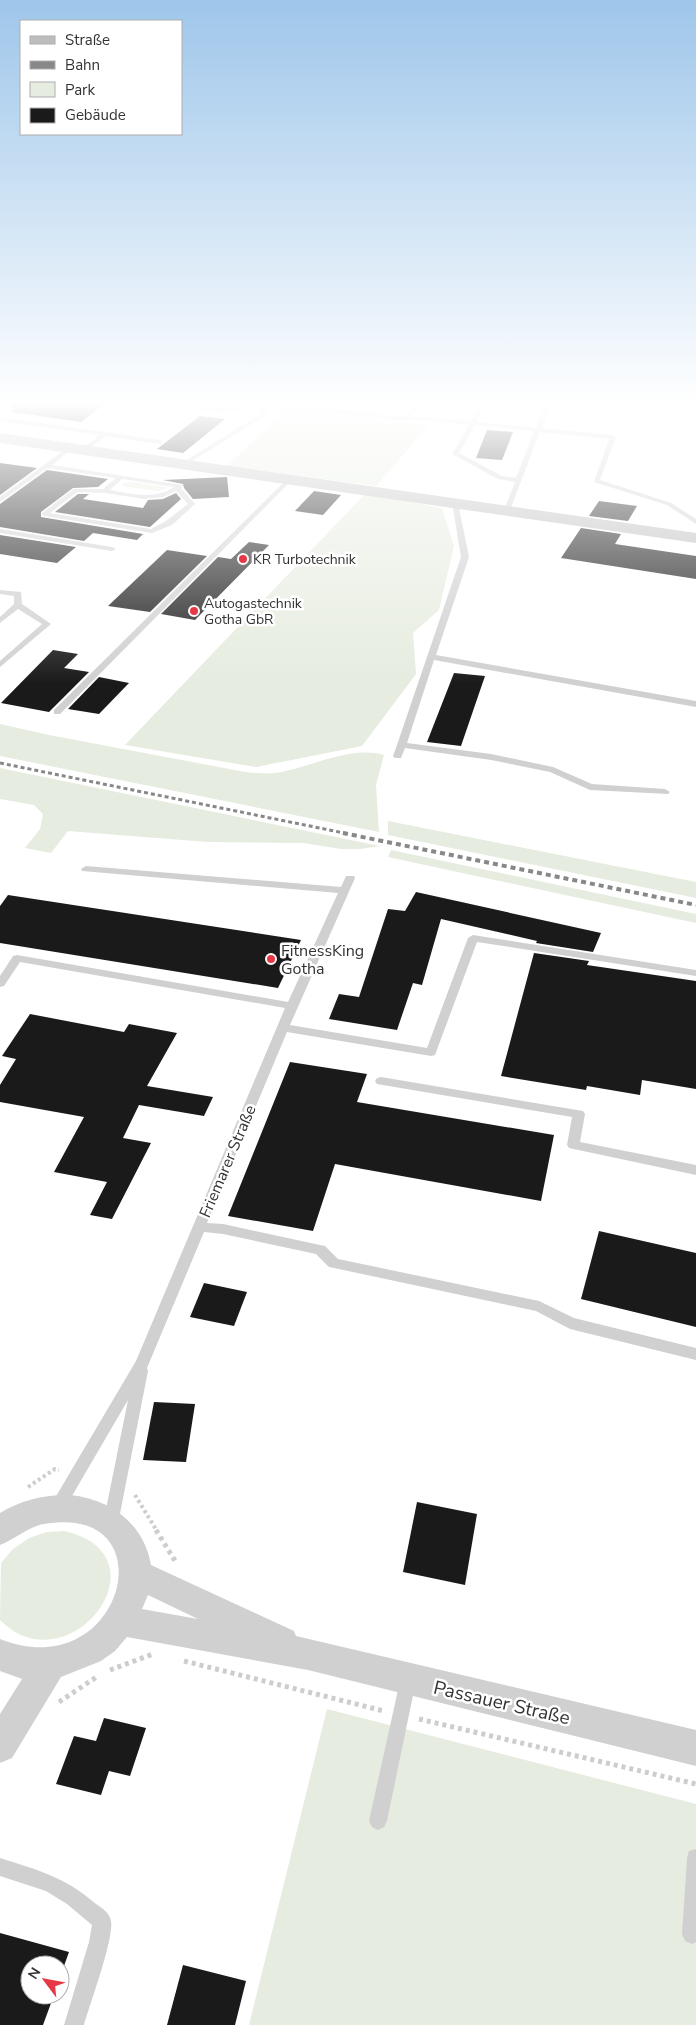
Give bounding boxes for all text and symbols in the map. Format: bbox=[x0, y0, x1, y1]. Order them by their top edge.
legend bbox=[20, 20, 182, 135]
text: Straße bbox=[65, 30, 110, 50]
text: Bahn bbox=[65, 55, 100, 75]
text: Park bbox=[65, 80, 95, 100]
text: Gebäude bbox=[65, 105, 126, 125]
place label: KR Turbotechnik bbox=[253, 550, 357, 569]
marker: KR Turbotechnik bbox=[237, 553, 249, 565]
place label: Autogastechnik Gotha GbR bbox=[204, 594, 303, 629]
marker: Autogastechnik Gotha GbR bbox=[188, 605, 200, 617]
place label: FitnessKing Gotha bbox=[281, 940, 364, 980]
marker: FitnessKing Gotha bbox=[265, 953, 277, 965]
street label: Friemarer Straße bbox=[194, 1102, 262, 1221]
street label: Passauer Straße bbox=[431, 1675, 573, 1731]
north arrow bbox=[20, 1955, 70, 2005]
text: N bbox=[24, 1964, 45, 1983]

